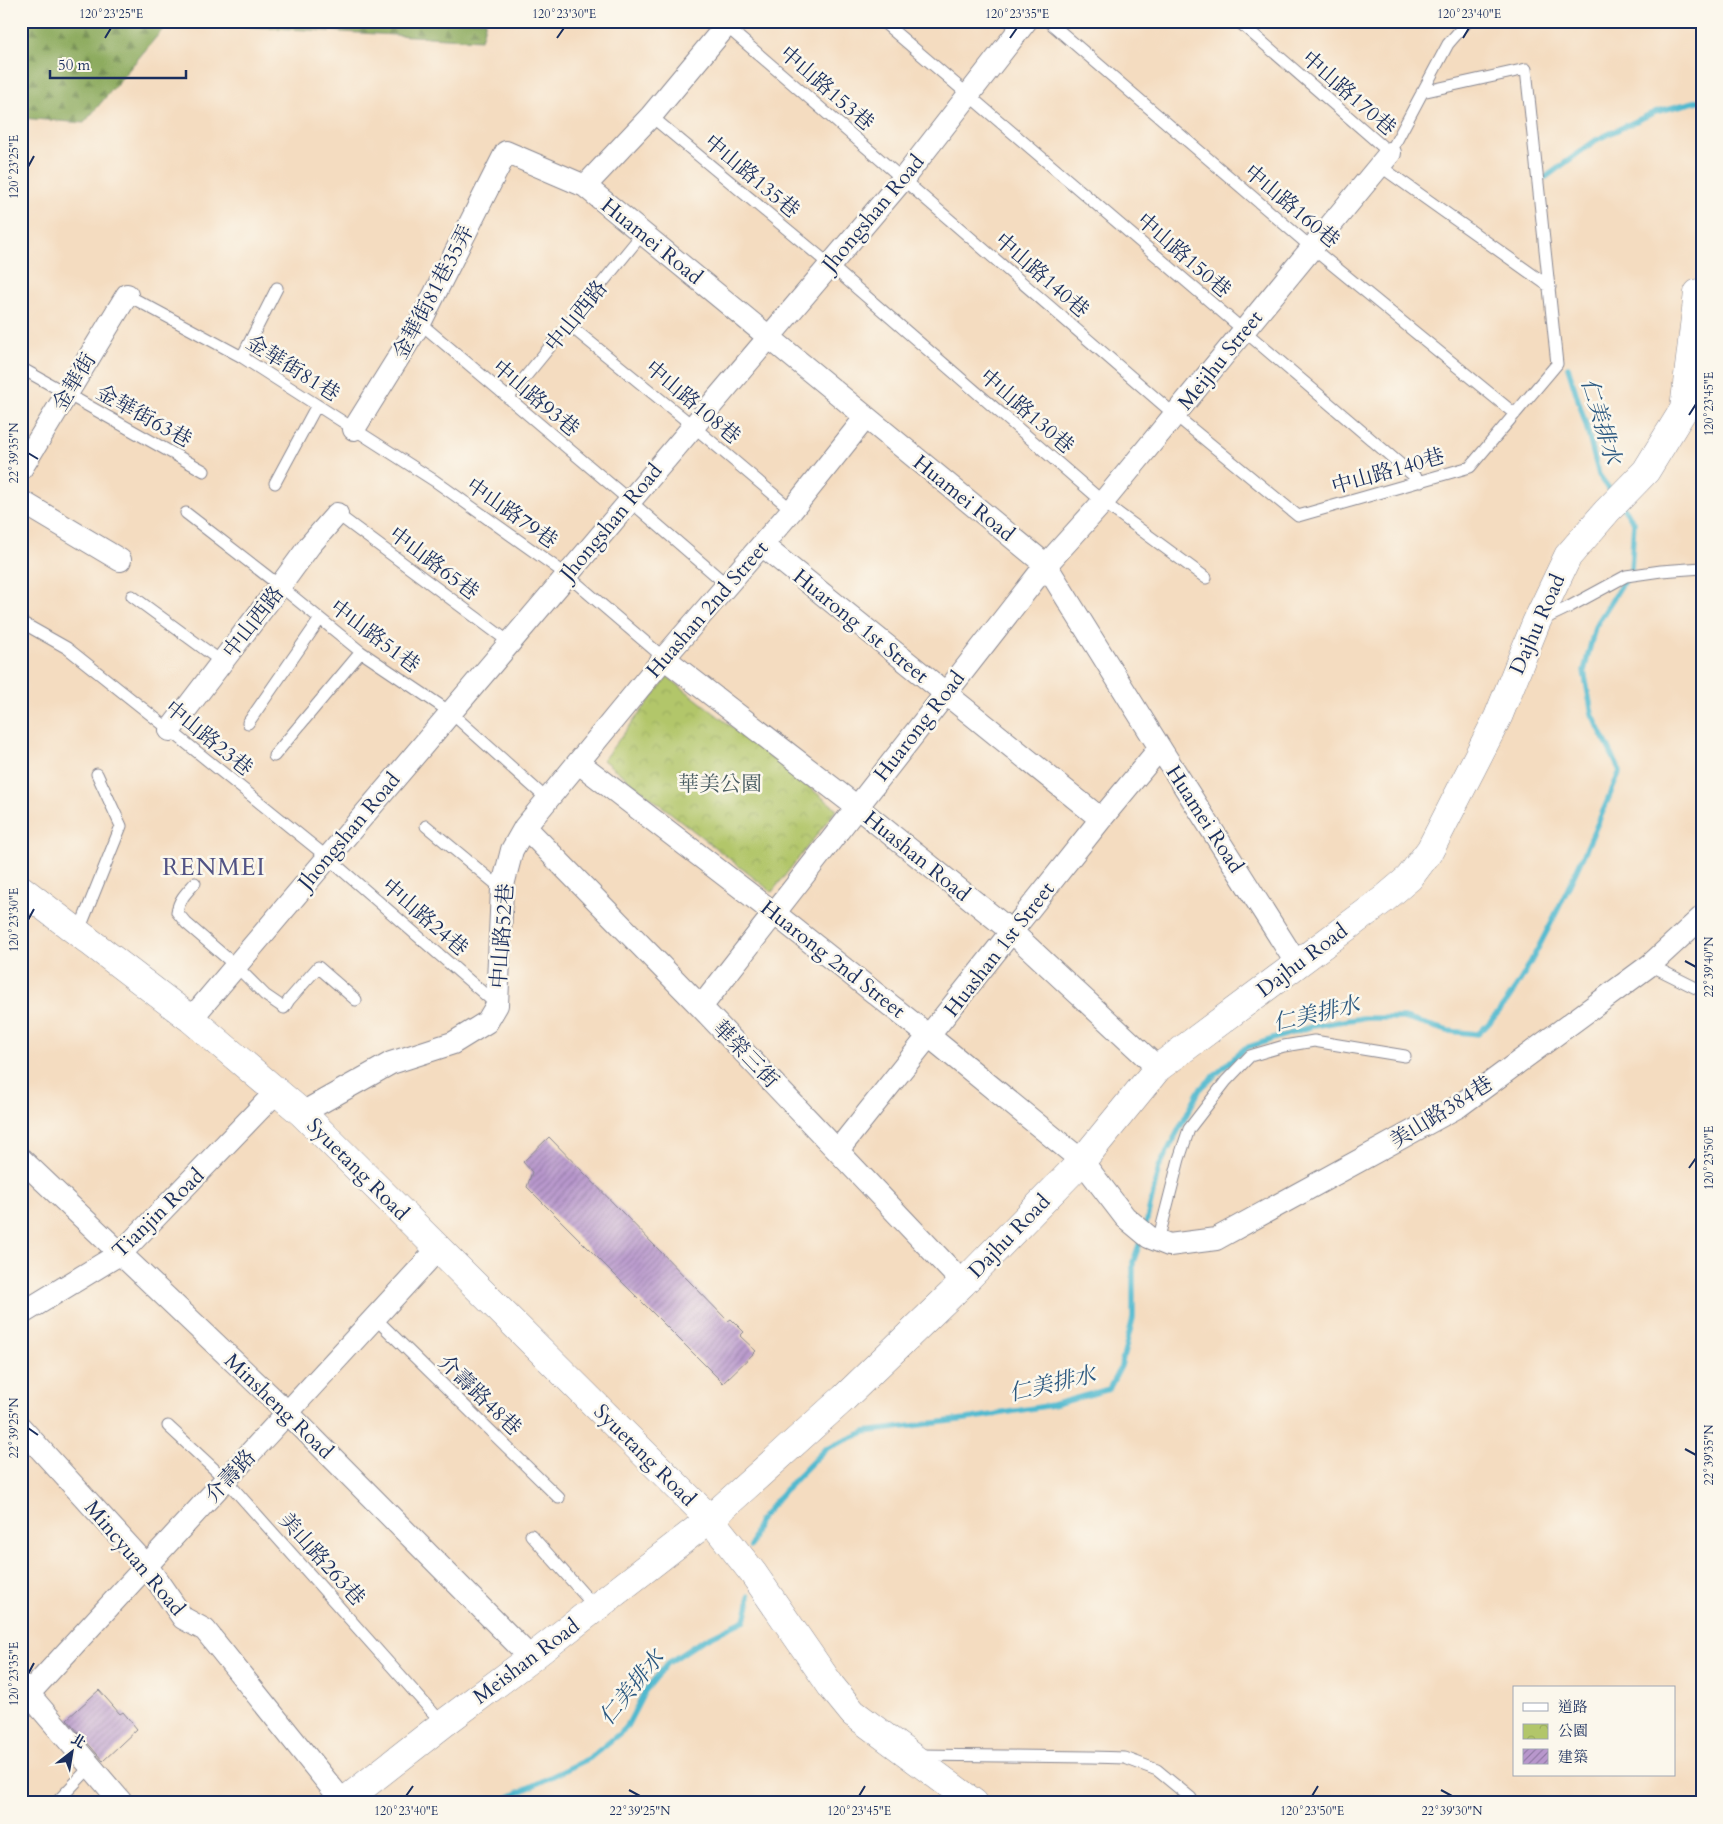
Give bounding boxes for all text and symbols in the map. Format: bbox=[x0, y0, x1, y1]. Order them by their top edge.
text: 120°23'25"E bbox=[79, 6, 143, 22]
text: 120°23'30"E bbox=[532, 6, 596, 22]
text: 120°23'35"E bbox=[985, 6, 1049, 22]
text: 120°23'40"E bbox=[1437, 6, 1501, 22]
street label: 中山路153巷 bbox=[773, 39, 880, 137]
street label: 中山路170巷 bbox=[1295, 44, 1402, 142]
scale bar bbox=[50, 48, 186, 80]
text: 50 m bbox=[58, 55, 90, 75]
street label: 中山路135巷 bbox=[698, 128, 806, 225]
text: 120°23'25"E bbox=[6, 135, 22, 199]
street label: Jhongshan Road bbox=[814, 148, 931, 280]
street label: 中山路160巷 bbox=[1238, 158, 1346, 255]
street label: Huamei Road bbox=[595, 191, 709, 291]
street label: 中山路150巷 bbox=[1130, 206, 1237, 304]
street label: 金華街81巷35弄 bbox=[386, 220, 481, 364]
street label: 中山路140巷 bbox=[988, 226, 1095, 324]
street label: 中山西路 bbox=[539, 275, 614, 358]
street label: Meijhu Street bbox=[1171, 304, 1270, 416]
street label: 金華街81巷 bbox=[240, 328, 345, 409]
street label: 金華街 bbox=[46, 348, 103, 417]
street label: 中山路93巷 bbox=[486, 353, 585, 443]
street label: 中山路108巷 bbox=[639, 354, 747, 451]
street label: 中山路130巷 bbox=[973, 362, 1080, 460]
text: 120°23'45"E bbox=[1701, 372, 1717, 436]
water label: 仁美排水 bbox=[1574, 375, 1629, 470]
street label: 金華街63巷 bbox=[91, 378, 197, 455]
text: 22°39'35"N bbox=[6, 422, 22, 483]
street label: 中山路140巷 bbox=[1328, 442, 1448, 501]
street label: Huamei Road bbox=[907, 448, 1021, 548]
street label: Jhongshan Road bbox=[552, 457, 669, 589]
street label: 中山路79巷 bbox=[460, 471, 563, 556]
street label: 中山路65巷 bbox=[383, 520, 485, 607]
street label: Huashan 2nd Street bbox=[640, 534, 775, 684]
street label: Huarong 1st Street bbox=[787, 563, 935, 690]
street label: Dajhu Road bbox=[1502, 569, 1572, 679]
street label: 中山西路 bbox=[216, 580, 291, 664]
street label: 中山路51巷 bbox=[324, 593, 426, 680]
street label: Huarong Road bbox=[867, 665, 972, 788]
street label: 中山路23巷 bbox=[159, 694, 259, 783]
street label: Huamei Road bbox=[1159, 760, 1250, 879]
street label: Jhongshan Road bbox=[290, 766, 407, 898]
park label: 華美公園 bbox=[678, 770, 762, 799]
street label: Huashan Road bbox=[857, 804, 976, 908]
district label: RENMEI bbox=[162, 851, 266, 884]
street label: 中山路24巷 bbox=[375, 872, 474, 963]
street label: Huashan 1st Street bbox=[938, 876, 1062, 1023]
street label: 中山路52巷 bbox=[484, 882, 521, 990]
text: 120°23'30"E bbox=[6, 888, 22, 952]
street label: Huarong 2nd Street bbox=[754, 894, 911, 1025]
street label: Dajhu Road bbox=[1251, 917, 1354, 1004]
text: 22°39'40"N bbox=[1701, 936, 1717, 997]
water label: 仁美排水 bbox=[1270, 989, 1364, 1038]
street label: 華榮三街 bbox=[706, 1014, 785, 1095]
street label: 美山路384巷 bbox=[1384, 1069, 1498, 1156]
street label: Syuetang Road bbox=[300, 1112, 415, 1227]
text: 120°23'50"E bbox=[1701, 1126, 1717, 1190]
street label: Tianjin Road bbox=[106, 1162, 211, 1265]
street label: Dajhu Road bbox=[962, 1188, 1057, 1285]
street label: Minsheng Road bbox=[218, 1347, 340, 1466]
street label: 介壽路48巷 bbox=[432, 1348, 528, 1442]
water label: 仁美排水 bbox=[1006, 1359, 1100, 1408]
text: 22°39'25"N bbox=[6, 1397, 22, 1458]
street label: Syuetang Road bbox=[587, 1398, 702, 1513]
text: 22°39'35"N bbox=[1701, 1424, 1717, 1485]
street label: 介壽路 bbox=[198, 1443, 262, 1509]
street label: Mincyuan Road bbox=[78, 1494, 192, 1622]
street label: 美山路263巷 bbox=[272, 1506, 371, 1612]
street label: Meishan Road bbox=[467, 1612, 586, 1711]
text: 120°23'35"E bbox=[6, 1642, 22, 1706]
water label: 仁美排水 bbox=[592, 1642, 672, 1731]
legend bbox=[1513, 1686, 1676, 1776]
text: 道路 bbox=[1558, 1697, 1588, 1717]
text: 公園 bbox=[1558, 1721, 1588, 1741]
north arrow bbox=[48, 1726, 98, 1776]
text: 北 bbox=[68, 1730, 89, 1753]
text: 建築 bbox=[1558, 1747, 1588, 1767]
text: 120°23'40"E bbox=[374, 1803, 438, 1819]
text: 22°39'25"N bbox=[610, 1803, 671, 1819]
text: 120°23'45"E bbox=[827, 1803, 891, 1819]
text: 120°23'50"E bbox=[1280, 1803, 1344, 1819]
text: 22°39'30"N bbox=[1422, 1803, 1483, 1819]

